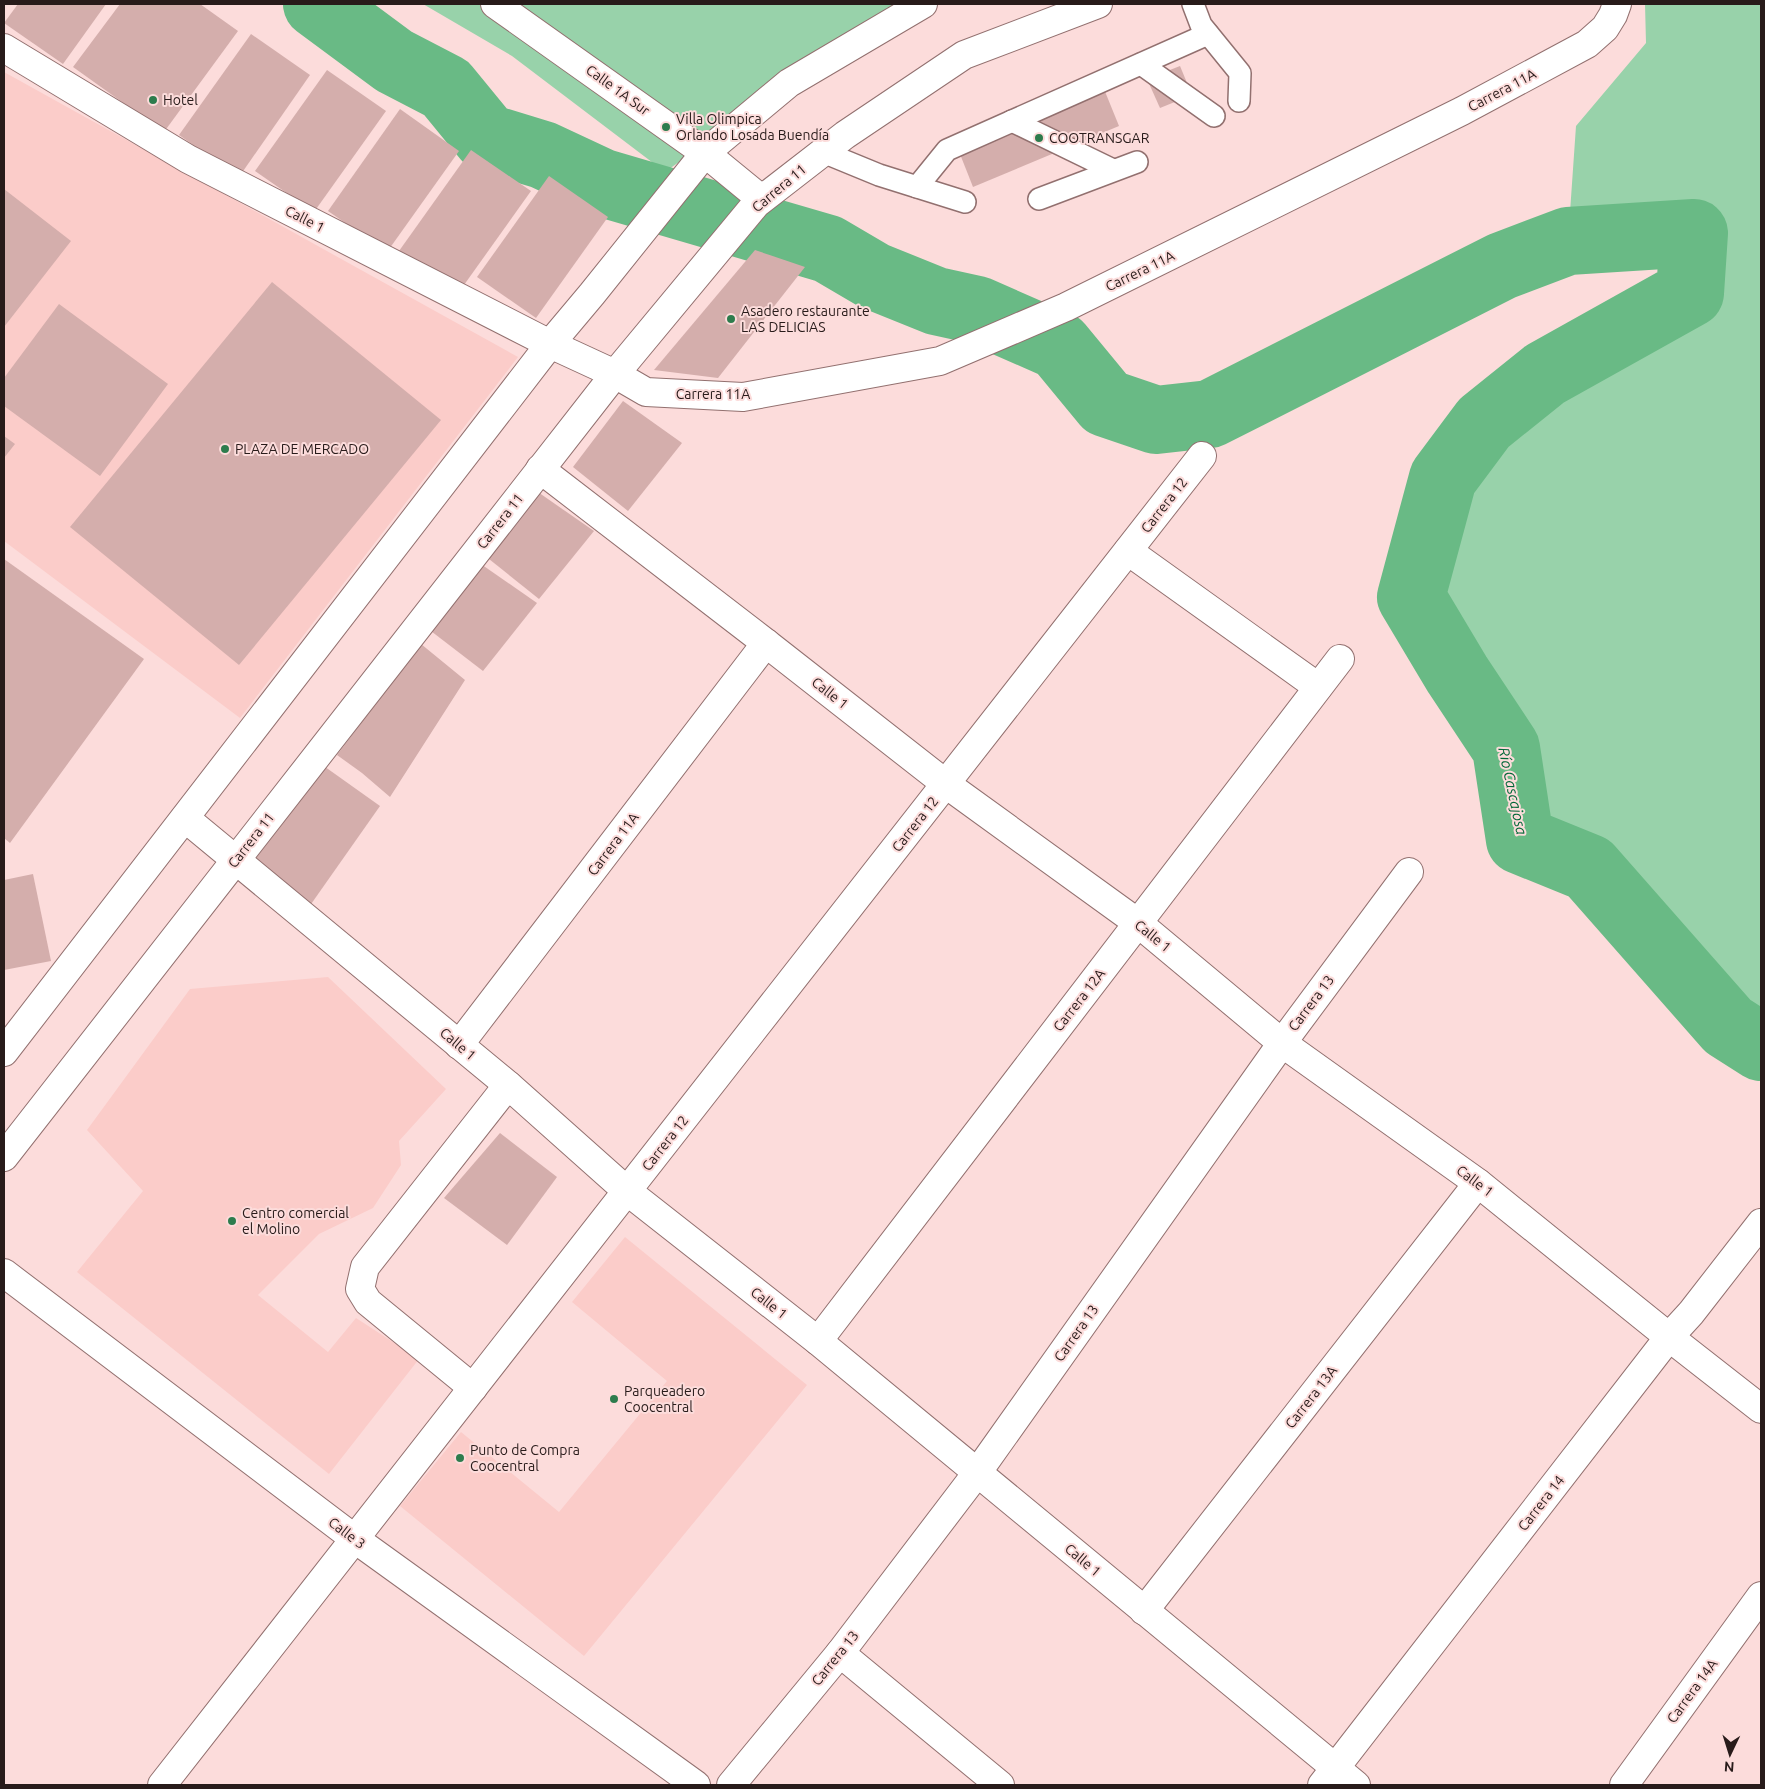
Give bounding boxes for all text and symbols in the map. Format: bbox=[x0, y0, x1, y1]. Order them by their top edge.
street label: Calle 1A Sur bbox=[583, 62, 654, 119]
street label: Carrera 11A bbox=[1465, 65, 1539, 115]
place label: Hotel bbox=[163, 92, 198, 108]
marker: Hotel bbox=[147, 94, 159, 106]
place label: Villa Olimpica Orlando Losada Buendía bbox=[676, 111, 829, 143]
marker: Villa Olimpica Orlando Losada Buendía bbox=[660, 121, 672, 133]
place label: COOTRANSGAR bbox=[1049, 130, 1150, 146]
marker: COOTRANSGAR bbox=[1033, 132, 1045, 144]
street label: Carrera 11 bbox=[749, 161, 809, 215]
street label: Calle 1 bbox=[283, 202, 327, 236]
street label: Carrera 11A bbox=[1103, 247, 1177, 295]
place label: Asadero restaurante LAS DELICIAS bbox=[741, 303, 870, 335]
marker: Asadero restaurante LAS DELICIAS bbox=[725, 313, 737, 325]
street label: Carrera 11A bbox=[676, 386, 750, 402]
place label: PLAZA DE MERCADO bbox=[235, 441, 369, 457]
marker: PLAZA DE MERCADO bbox=[219, 443, 231, 455]
street label: Carrera 12 bbox=[1137, 474, 1191, 536]
street label: Carrera 11 bbox=[473, 490, 527, 552]
street label: Calle 1 bbox=[809, 674, 851, 712]
water label: Río Cascajosa bbox=[1495, 746, 1531, 836]
street label: Carrera 12 bbox=[888, 793, 942, 855]
street label: Carrera 11 bbox=[224, 809, 278, 871]
street label: Carrera 11A bbox=[584, 809, 642, 879]
street label: Calle 1 bbox=[1132, 917, 1174, 955]
street label: Carrera 12A bbox=[1050, 966, 1108, 1034]
street label: Carrera 13 bbox=[1285, 972, 1337, 1034]
street label: Calle 1 bbox=[437, 1024, 479, 1064]
street label: Carrera 12 bbox=[638, 1112, 692, 1174]
street label: Calle 1 bbox=[1453, 1162, 1497, 1200]
place label: Centro comercial el Molino bbox=[242, 1205, 349, 1237]
marker: Centro comercial el Molino bbox=[226, 1215, 238, 1227]
street label: Calle 1 bbox=[748, 1284, 790, 1322]
street label: Carrera 13 bbox=[1051, 1302, 1101, 1364]
street label: Carrera 13A bbox=[1282, 1363, 1340, 1431]
place label: Parqueadero Coocentral bbox=[624, 1383, 705, 1415]
marker: Parqueadero Coocentral bbox=[608, 1393, 620, 1405]
place label: Punto de Compra Coocentral bbox=[470, 1442, 580, 1474]
marker: Punto de Compra Coocentral bbox=[454, 1452, 466, 1464]
street label: Carrera 14 bbox=[1514, 1472, 1568, 1534]
street label: Calle 3 bbox=[325, 1514, 369, 1552]
street label: Calle 1 bbox=[1062, 1540, 1104, 1580]
street label: Carrera 13 bbox=[808, 1627, 862, 1689]
street label: Carrera 14A bbox=[1664, 1656, 1720, 1726]
north arrow bbox=[1705, 1729, 1755, 1779]
text: N bbox=[1723, 1759, 1735, 1775]

